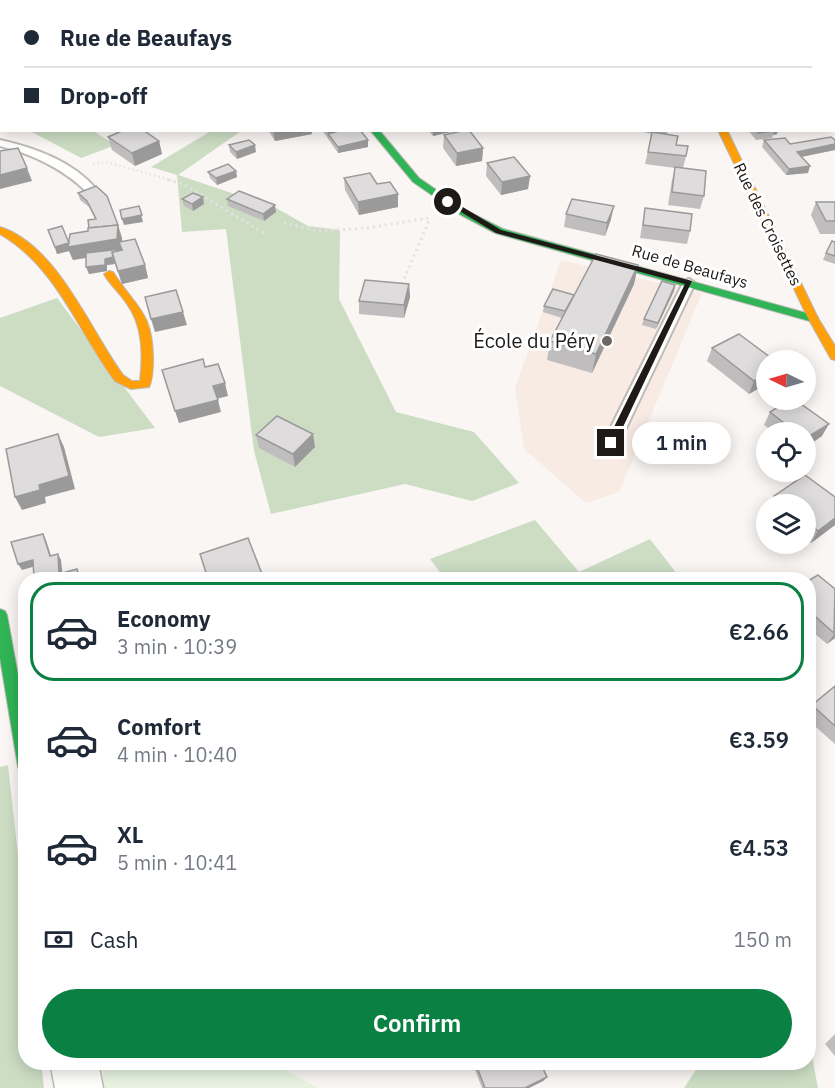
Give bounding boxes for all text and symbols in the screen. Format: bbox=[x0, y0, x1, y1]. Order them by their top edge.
text: Rue de Beaufays bbox=[60, 23, 232, 52]
text: Drop-off bbox=[60, 81, 147, 110]
street label: Rue des Croisettes bbox=[730, 159, 806, 289]
route start bbox=[434, 188, 461, 215]
street label: Rue de Beaufays bbox=[630, 240, 750, 292]
place label: École du Péry bbox=[473, 327, 595, 354]
marker: École du Péry bbox=[600, 334, 614, 348]
north arrow bbox=[756, 350, 816, 410]
map controls bbox=[756, 350, 816, 554]
callout: 1 min bbox=[632, 422, 731, 464]
button: locate bbox=[756, 422, 816, 482]
route end bbox=[597, 429, 624, 456]
text: 1 min bbox=[656, 429, 707, 456]
button: layers bbox=[756, 494, 816, 554]
text: Economy bbox=[117, 604, 211, 633]
icon: car bbox=[45, 605, 99, 659]
text: €2.66 bbox=[729, 617, 789, 646]
text: 3 min · 10:39 bbox=[117, 633, 237, 660]
text: Comfort bbox=[117, 712, 201, 741]
icon: car bbox=[45, 713, 99, 767]
text: €3.59 bbox=[729, 725, 789, 754]
text: 4 min · 10:40 bbox=[117, 741, 237, 768]
text: XL bbox=[117, 820, 143, 849]
icon: car bbox=[45, 821, 99, 875]
text: €4.53 bbox=[729, 833, 789, 862]
text: 5 min · 10:41 bbox=[117, 849, 237, 876]
icon: cash bbox=[42, 923, 75, 956]
text: Cash bbox=[90, 925, 139, 954]
text: 150 m bbox=[734, 926, 792, 953]
button: Confirm bbox=[42, 989, 792, 1058]

